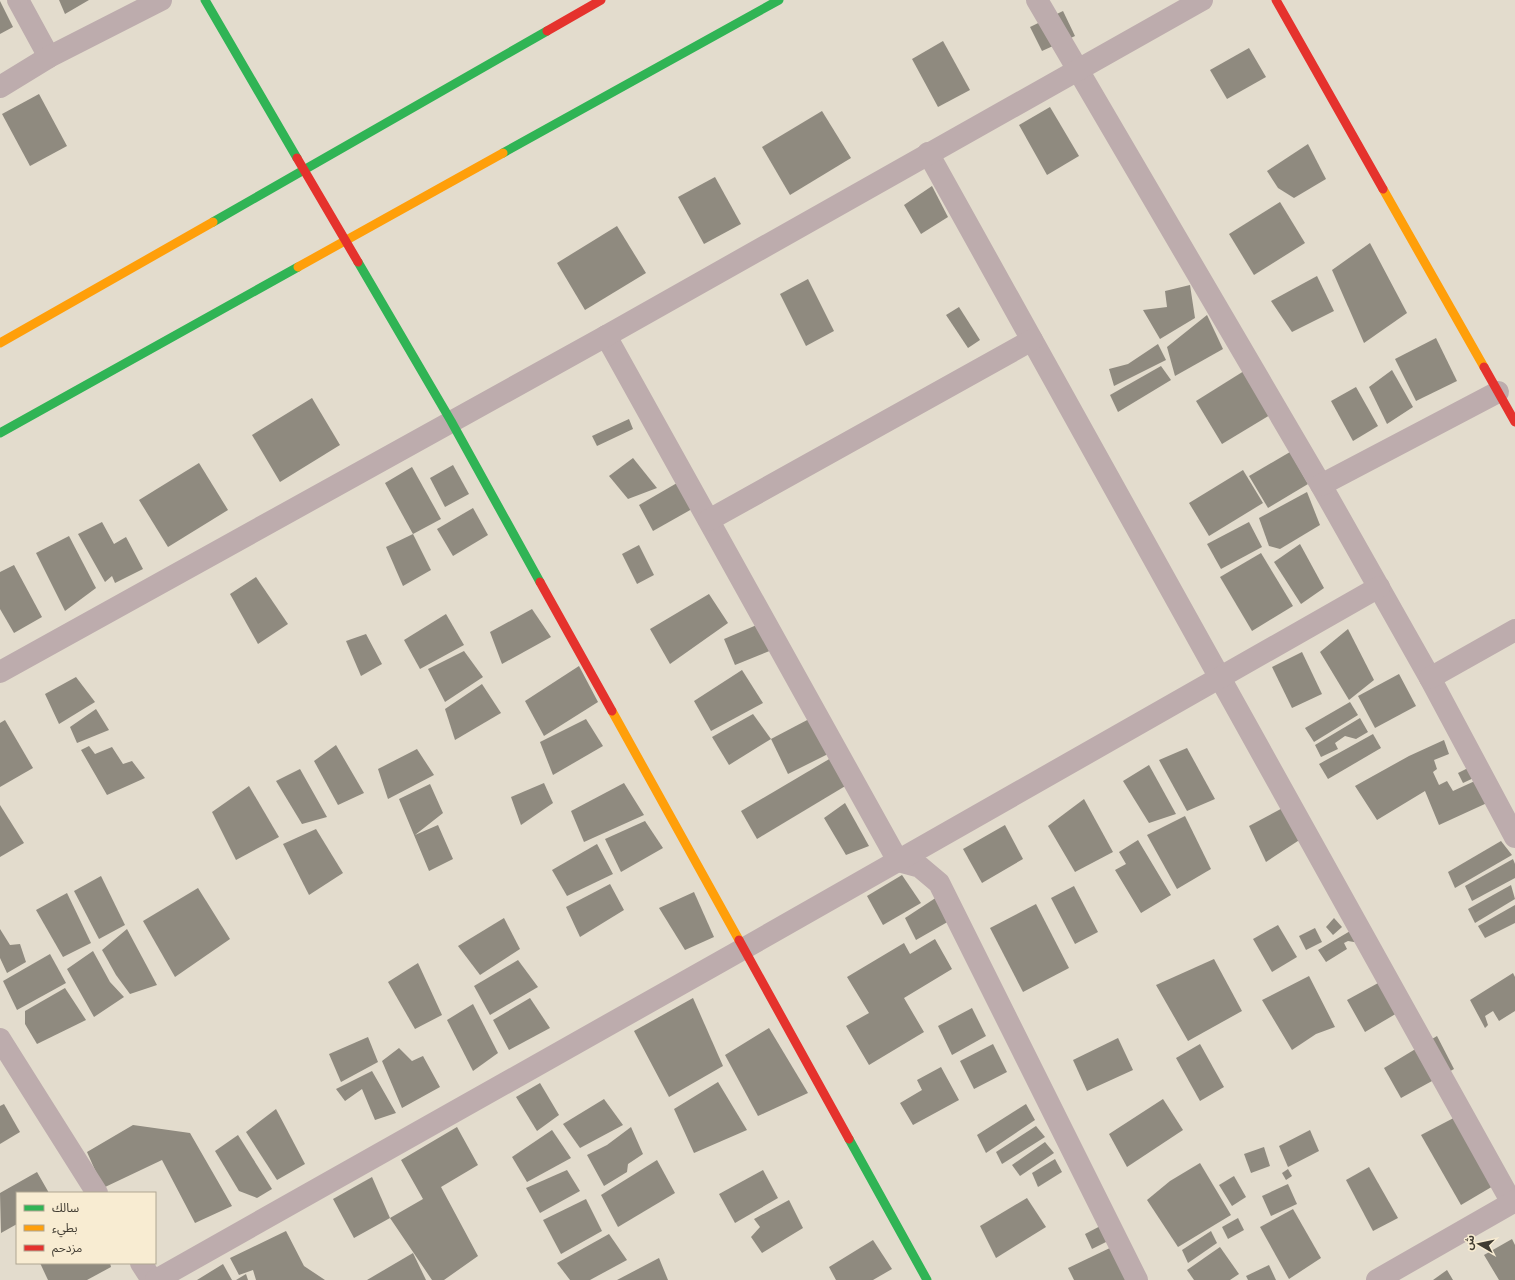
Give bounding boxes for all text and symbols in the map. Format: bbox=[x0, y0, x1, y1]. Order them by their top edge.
legend bbox=[16, 1192, 156, 1264]
text: سالك bbox=[52, 1200, 79, 1215]
text: بطيء bbox=[52, 1220, 78, 1238]
north arrow bbox=[1459, 1224, 1499, 1264]
text: ش bbox=[1461, 1234, 1477, 1251]
text: مزدحم bbox=[52, 1240, 82, 1257]

